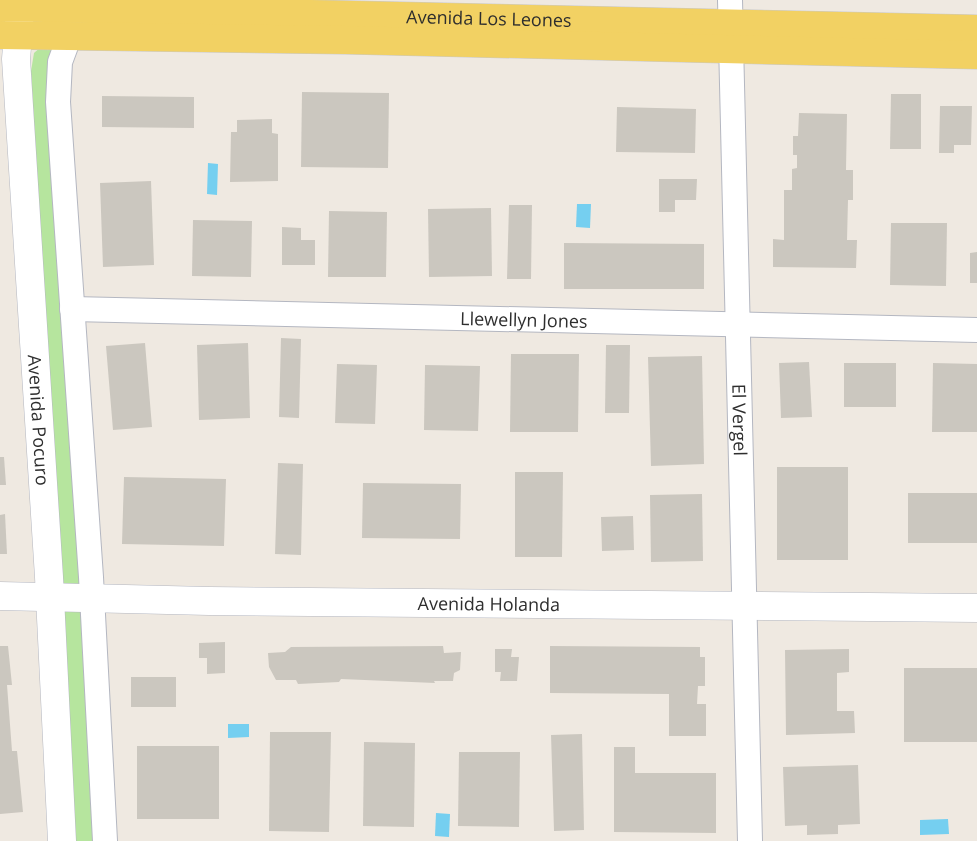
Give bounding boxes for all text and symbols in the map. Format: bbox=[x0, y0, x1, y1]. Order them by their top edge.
street label: Avenida Los Leones bbox=[406, 4, 572, 32]
street label: Llewellyn Jones bbox=[460, 306, 588, 333]
street label: Avenida Pocuro bbox=[23, 354, 55, 486]
street label: El Vergel bbox=[727, 384, 753, 456]
street label: Avenida Holanda bbox=[418, 591, 560, 616]

